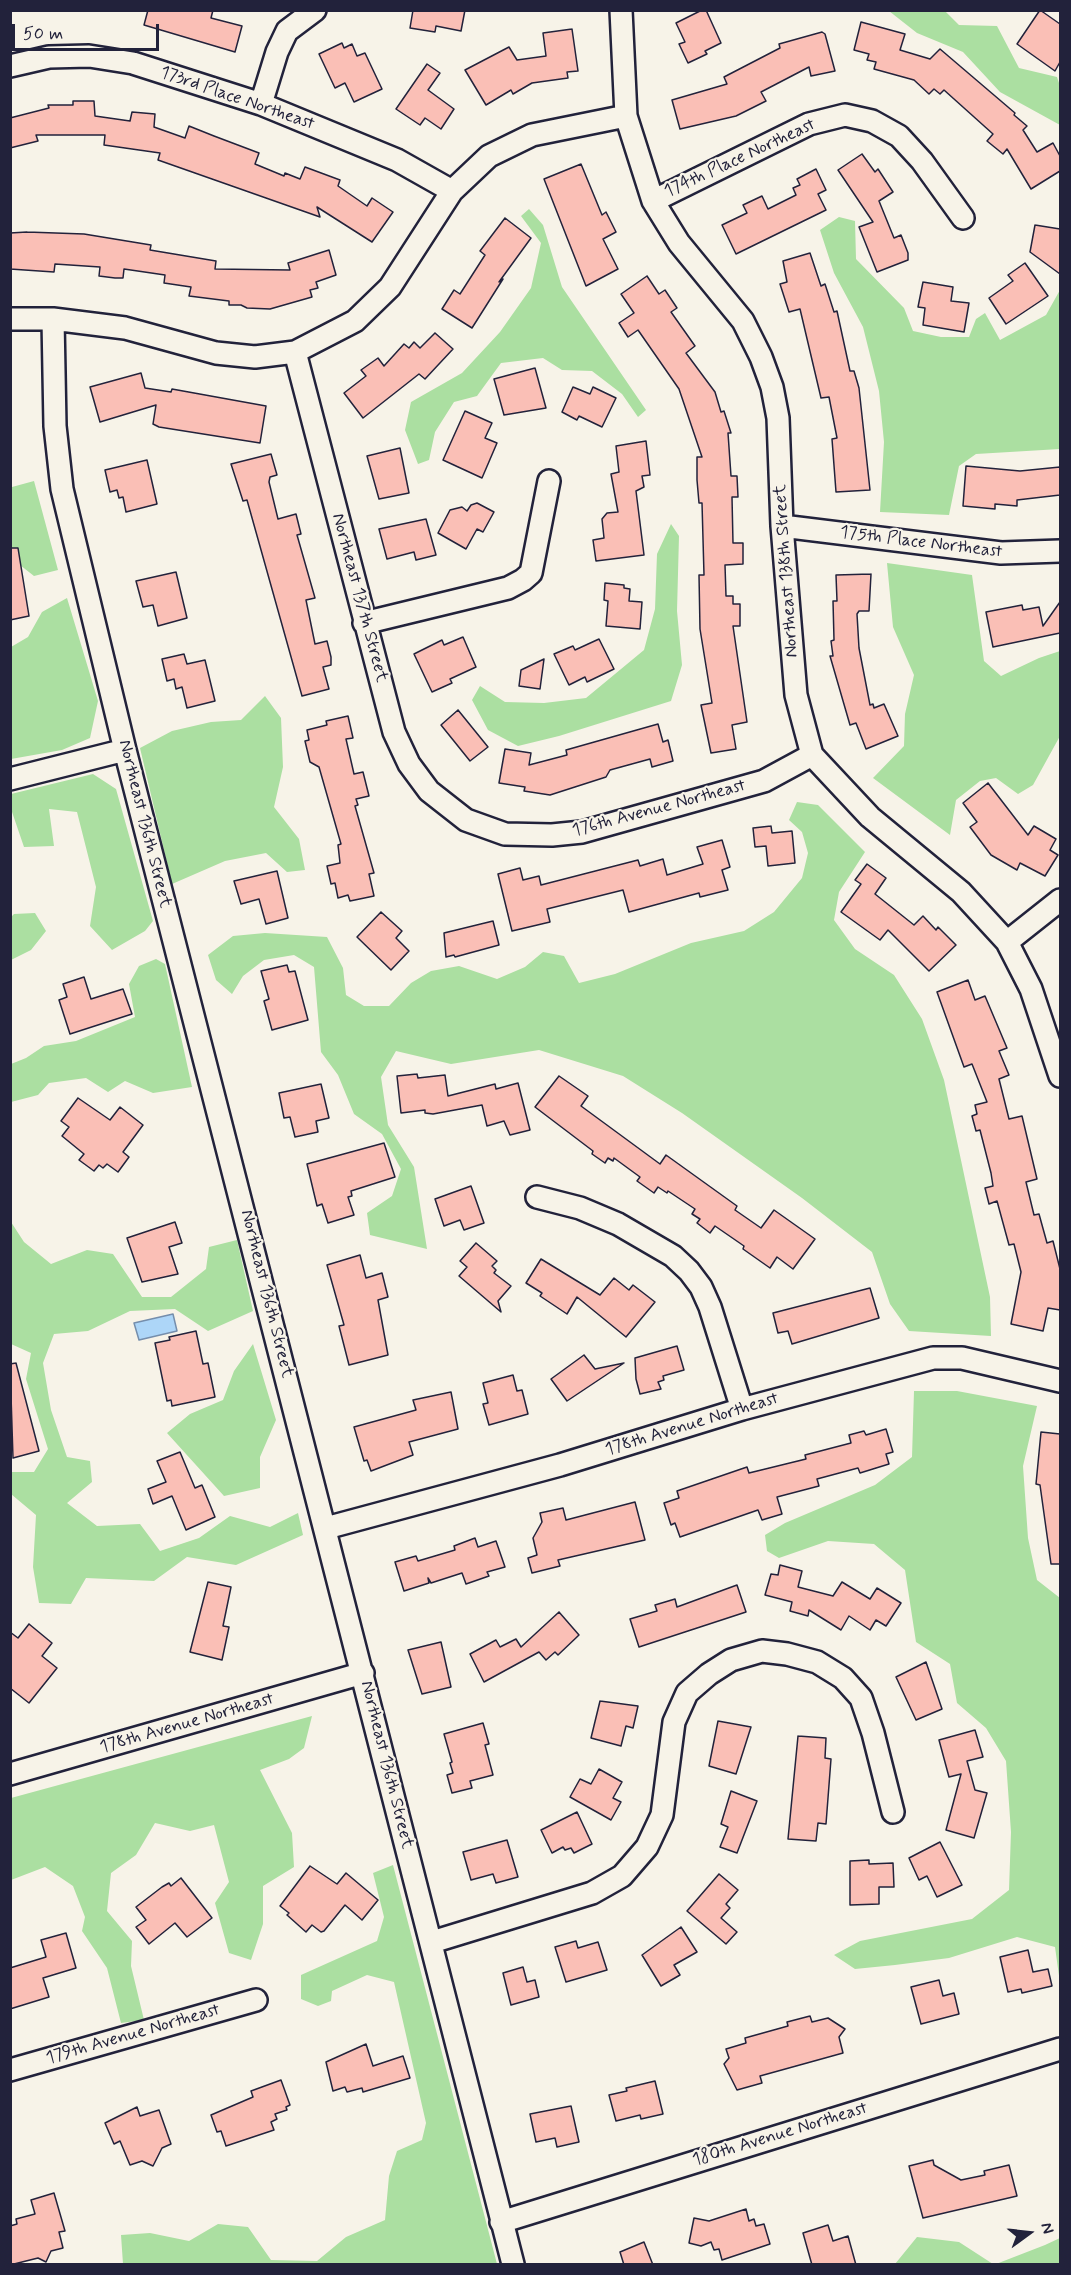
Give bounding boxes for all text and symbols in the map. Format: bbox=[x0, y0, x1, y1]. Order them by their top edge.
scale bar bbox=[15, 12, 162, 50]
text: 50 m bbox=[23, 22, 63, 46]
street label: 173rd Place Northeast bbox=[157, 62, 317, 136]
street label: 174th Place Northeast bbox=[661, 115, 819, 203]
street label: Northeast 138th Street bbox=[770, 484, 804, 658]
street label: Northeast 137th Street bbox=[326, 511, 392, 685]
street label: 175th Place Northeast bbox=[839, 522, 1003, 564]
street label: Northeast 136th Street bbox=[113, 738, 175, 910]
street label: 176th Avenue Northeast bbox=[570, 775, 748, 843]
street label: Northeast 136th Street bbox=[235, 1208, 297, 1380]
street label: 178th Avenue Northeast bbox=[603, 1388, 781, 1462]
street label: Northeast 136th Street bbox=[355, 1679, 417, 1851]
street label: 178th Avenue Northeast bbox=[98, 1689, 276, 1759]
street label: 179th Avenue Northeast bbox=[44, 2000, 222, 2070]
street label: 180th Avenue Northeast bbox=[690, 2098, 870, 2172]
north arrow bbox=[999, 2203, 1059, 2263]
text: N bbox=[1035, 2220, 1058, 2236]

